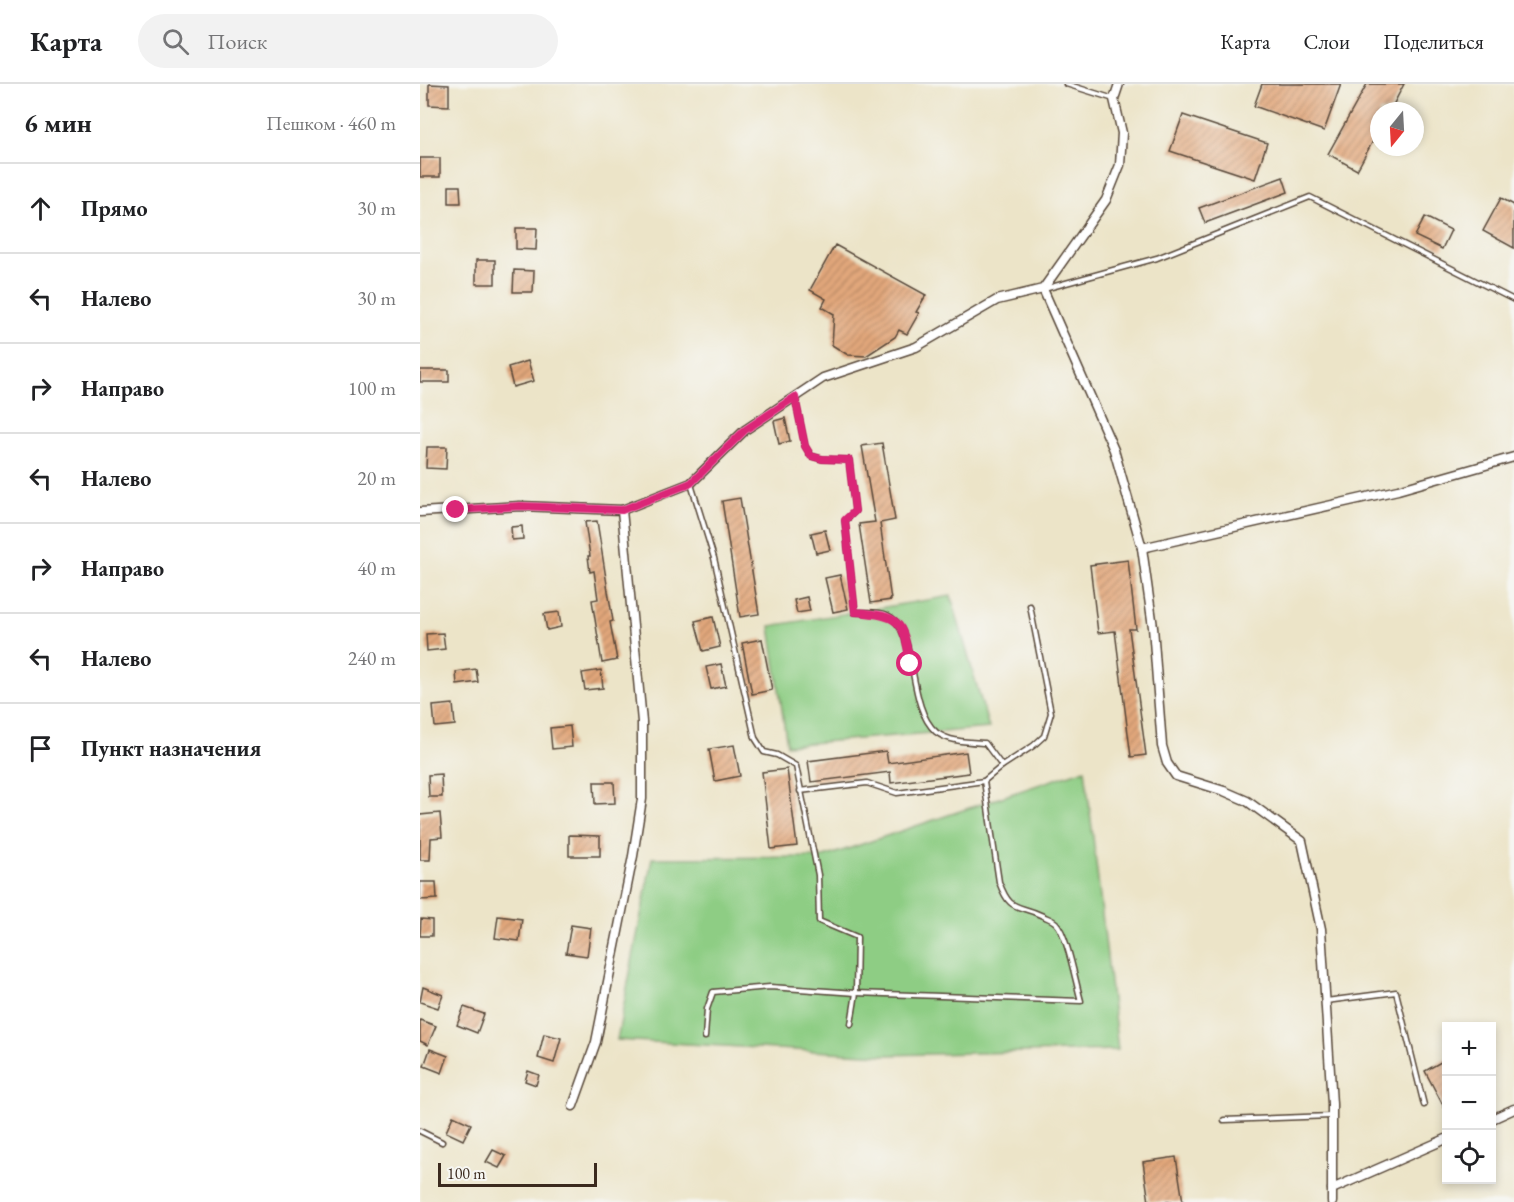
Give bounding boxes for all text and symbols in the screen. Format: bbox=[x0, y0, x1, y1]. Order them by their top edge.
search box bbox=[138, 14, 558, 68]
text: Карта bbox=[30, 23, 102, 59]
icon: search bbox=[159, 25, 192, 58]
text: Поиск bbox=[207, 27, 267, 56]
text: Карта bbox=[1220, 28, 1270, 55]
text: Слои bbox=[1303, 28, 1350, 55]
text: Поделиться bbox=[1383, 28, 1484, 55]
north arrow bbox=[1370, 102, 1424, 156]
text: 6 мин bbox=[24, 106, 92, 140]
text: Пешком · 460 m bbox=[266, 110, 396, 136]
icon: ahead bbox=[24, 192, 57, 225]
text: Прямо bbox=[81, 194, 148, 223]
text: 30 m bbox=[357, 195, 396, 221]
icon: left bbox=[24, 282, 57, 315]
text: Налево bbox=[81, 284, 151, 313]
text: 30 m bbox=[357, 285, 396, 311]
icon: right bbox=[24, 372, 57, 405]
text: Направо bbox=[81, 374, 164, 403]
text: 100 m bbox=[348, 375, 396, 401]
icon: left bbox=[24, 462, 57, 495]
text: Налево bbox=[81, 464, 151, 493]
text: 20 m bbox=[357, 465, 396, 491]
route end bbox=[442, 496, 468, 522]
icon: right bbox=[24, 552, 57, 585]
text: Направо bbox=[81, 554, 164, 583]
text: 40 m bbox=[357, 555, 396, 581]
icon: left bbox=[24, 642, 57, 675]
text: Налево bbox=[81, 644, 151, 673]
text: 240 m bbox=[348, 645, 396, 671]
route start bbox=[896, 650, 922, 676]
icon: arrive bbox=[24, 732, 57, 765]
text: Пункт назначения bbox=[81, 734, 261, 763]
map controls bbox=[1442, 1022, 1496, 1184]
button: + bbox=[1442, 1022, 1496, 1076]
button: − bbox=[1442, 1076, 1496, 1130]
button: locate bbox=[1442, 1130, 1496, 1184]
scale bar bbox=[438, 1160, 597, 1188]
text: 100 m bbox=[447, 1163, 486, 1184]

